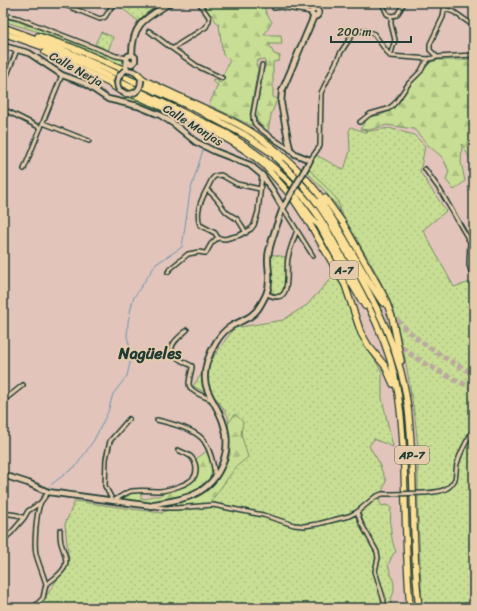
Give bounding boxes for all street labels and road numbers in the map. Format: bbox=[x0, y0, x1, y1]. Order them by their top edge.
street label: Calle Nerja bbox=[45, 45, 107, 93]
street label: Calle Monjas bbox=[158, 98, 228, 153]
road number: A-7 bbox=[330, 261, 358, 279]
road number: AP-7 bbox=[395, 446, 429, 464]

